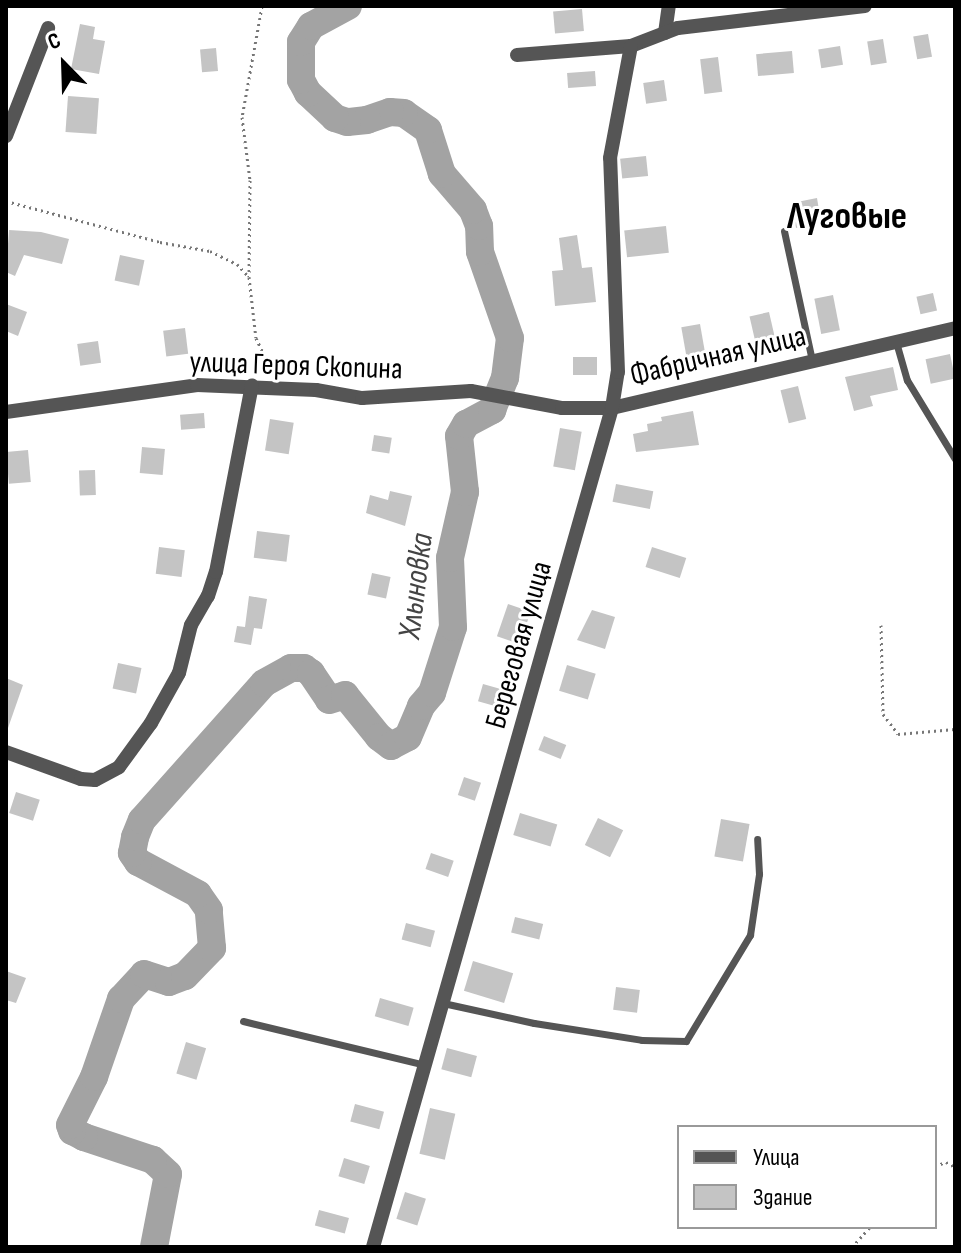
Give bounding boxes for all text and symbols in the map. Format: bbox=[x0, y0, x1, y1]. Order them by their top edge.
north arrow bbox=[24, 24, 104, 104]
text: С bbox=[44, 27, 65, 56]
district label: Луговые bbox=[787, 194, 907, 240]
street label: Фабричная улица bbox=[627, 318, 809, 394]
street label: улица Героя Скопина bbox=[189, 344, 403, 388]
water label: Хлыновка bbox=[391, 531, 443, 641]
street label: Береговая улица bbox=[478, 557, 560, 733]
legend bbox=[677, 1125, 937, 1229]
text: Улица bbox=[753, 1143, 799, 1172]
text: Здание bbox=[753, 1183, 812, 1212]

